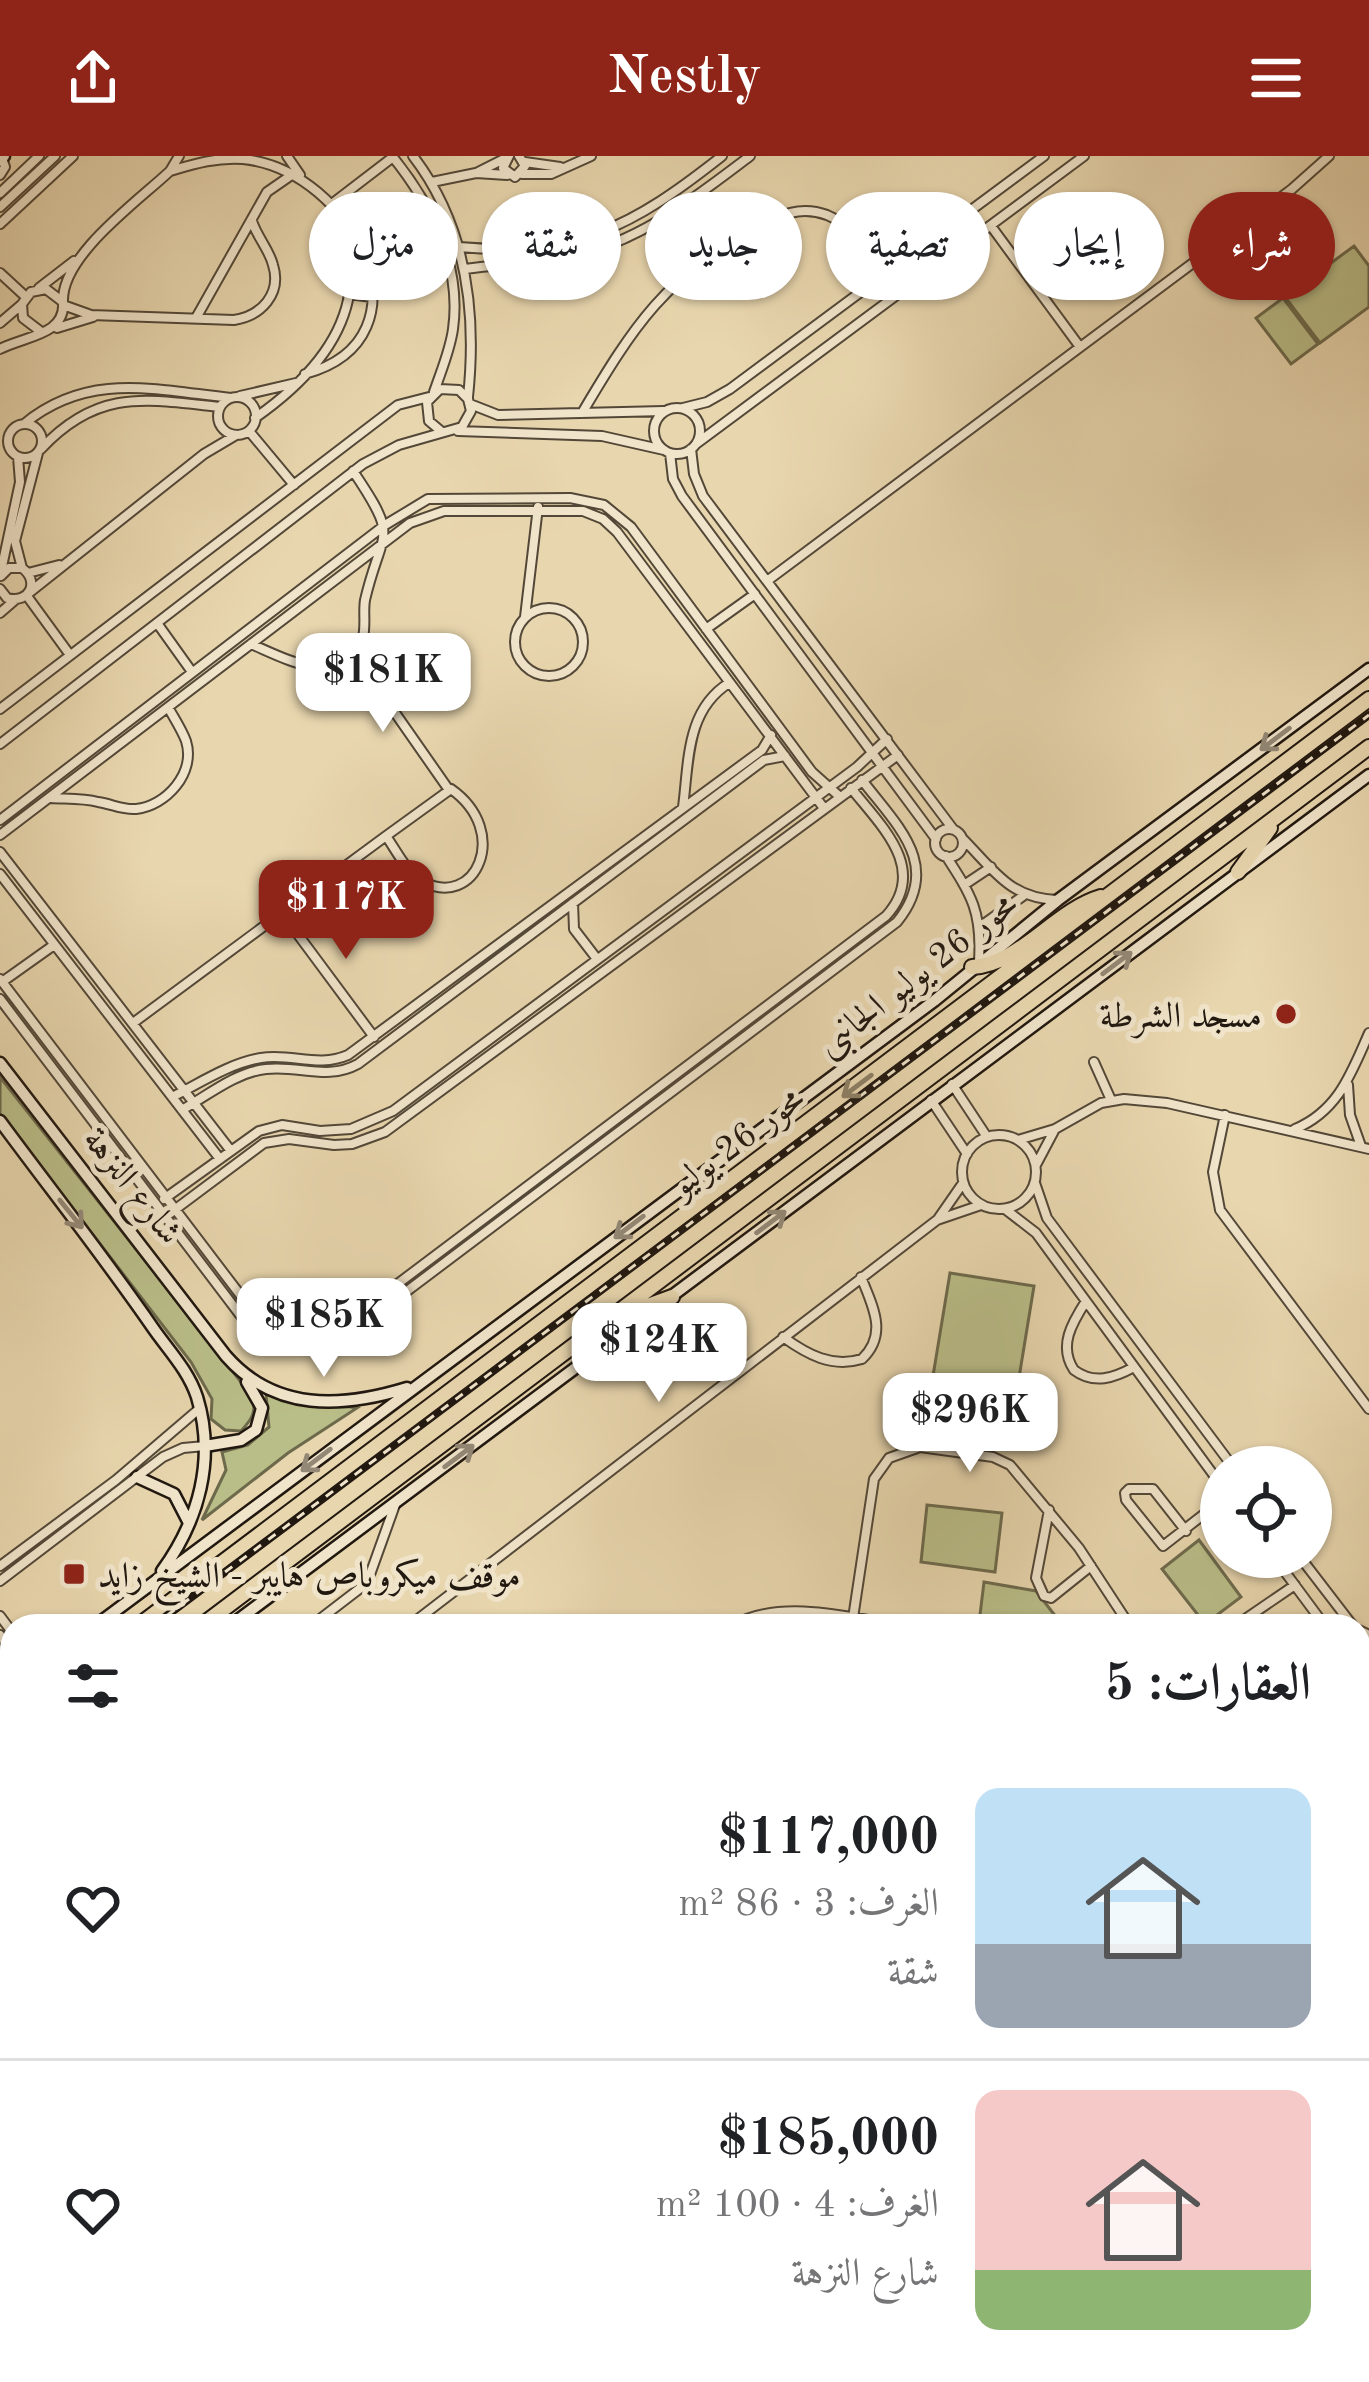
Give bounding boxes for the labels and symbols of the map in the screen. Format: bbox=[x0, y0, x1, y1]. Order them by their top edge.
pin: $181K bbox=[299, 633, 467, 735]
one-way arrow bbox=[1259, 725, 1292, 751]
pin: $117K bbox=[262, 860, 430, 962]
street label: محور 26 يوليو الجانبى bbox=[812, 887, 1028, 1069]
one-way arrow bbox=[1100, 950, 1133, 976]
place label: مسجد الشرطة bbox=[1100, 1000, 1262, 1039]
marker: مسجد الشرطة bbox=[1273, 1001, 1299, 1027]
one-way arrow bbox=[841, 1073, 874, 1099]
street label: محور 26 يوليو bbox=[662, 1081, 813, 1208]
street label: شارع النزهة bbox=[68, 1123, 187, 1258]
one-way arrow bbox=[57, 1197, 84, 1229]
one-way arrow bbox=[754, 1209, 787, 1235]
one-way arrow bbox=[613, 1213, 646, 1239]
pin: $185K bbox=[240, 1278, 408, 1380]
pin: $124K bbox=[575, 1303, 743, 1405]
pin: $296K bbox=[886, 1373, 1054, 1475]
one-way arrow bbox=[442, 1444, 475, 1469]
one-way arrow bbox=[301, 1446, 333, 1473]
place label: موقف ميكروباص هايبر - الشيخ زايد bbox=[98, 1558, 521, 1607]
marker: موقف ميكروباص هايبر - الشيخ زايد bbox=[61, 1561, 87, 1587]

